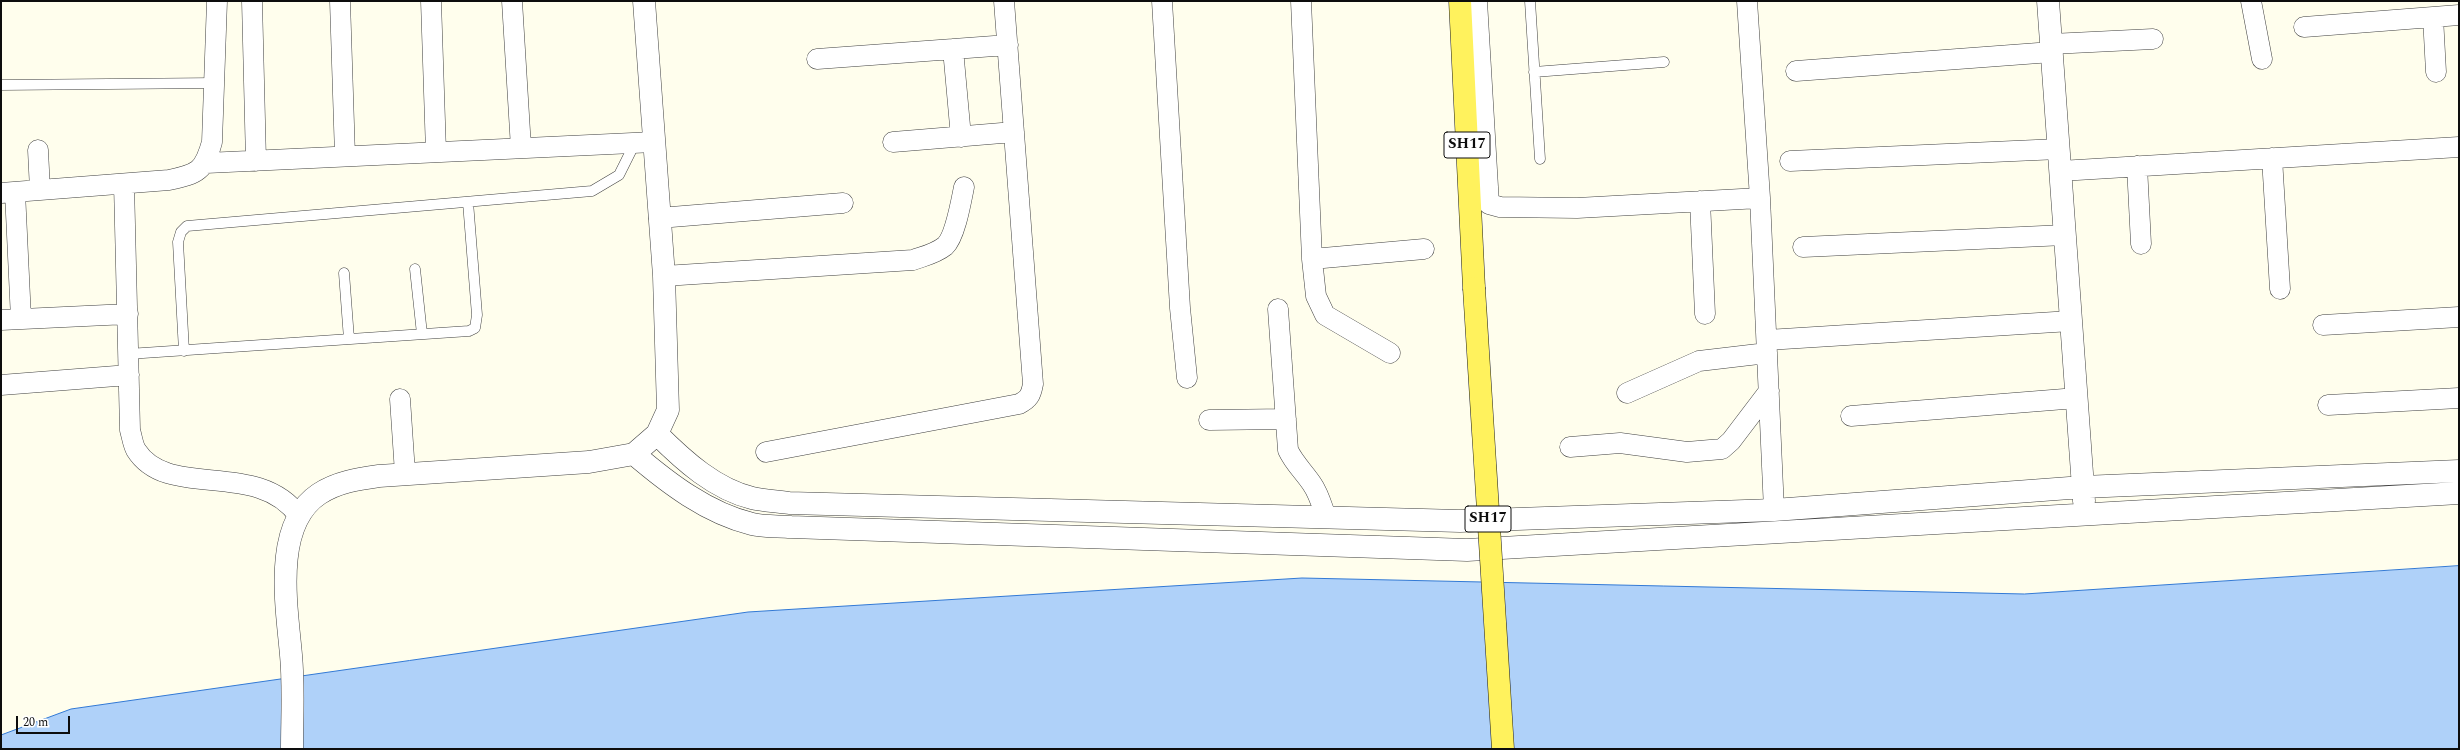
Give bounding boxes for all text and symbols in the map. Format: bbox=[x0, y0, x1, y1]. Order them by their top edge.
road number: SH17 bbox=[1444, 132, 1490, 158]
road number: SH17 bbox=[1465, 506, 1511, 532]
scale bar bbox=[18, 708, 72, 734]
text: 20 m bbox=[23, 713, 48, 732]

